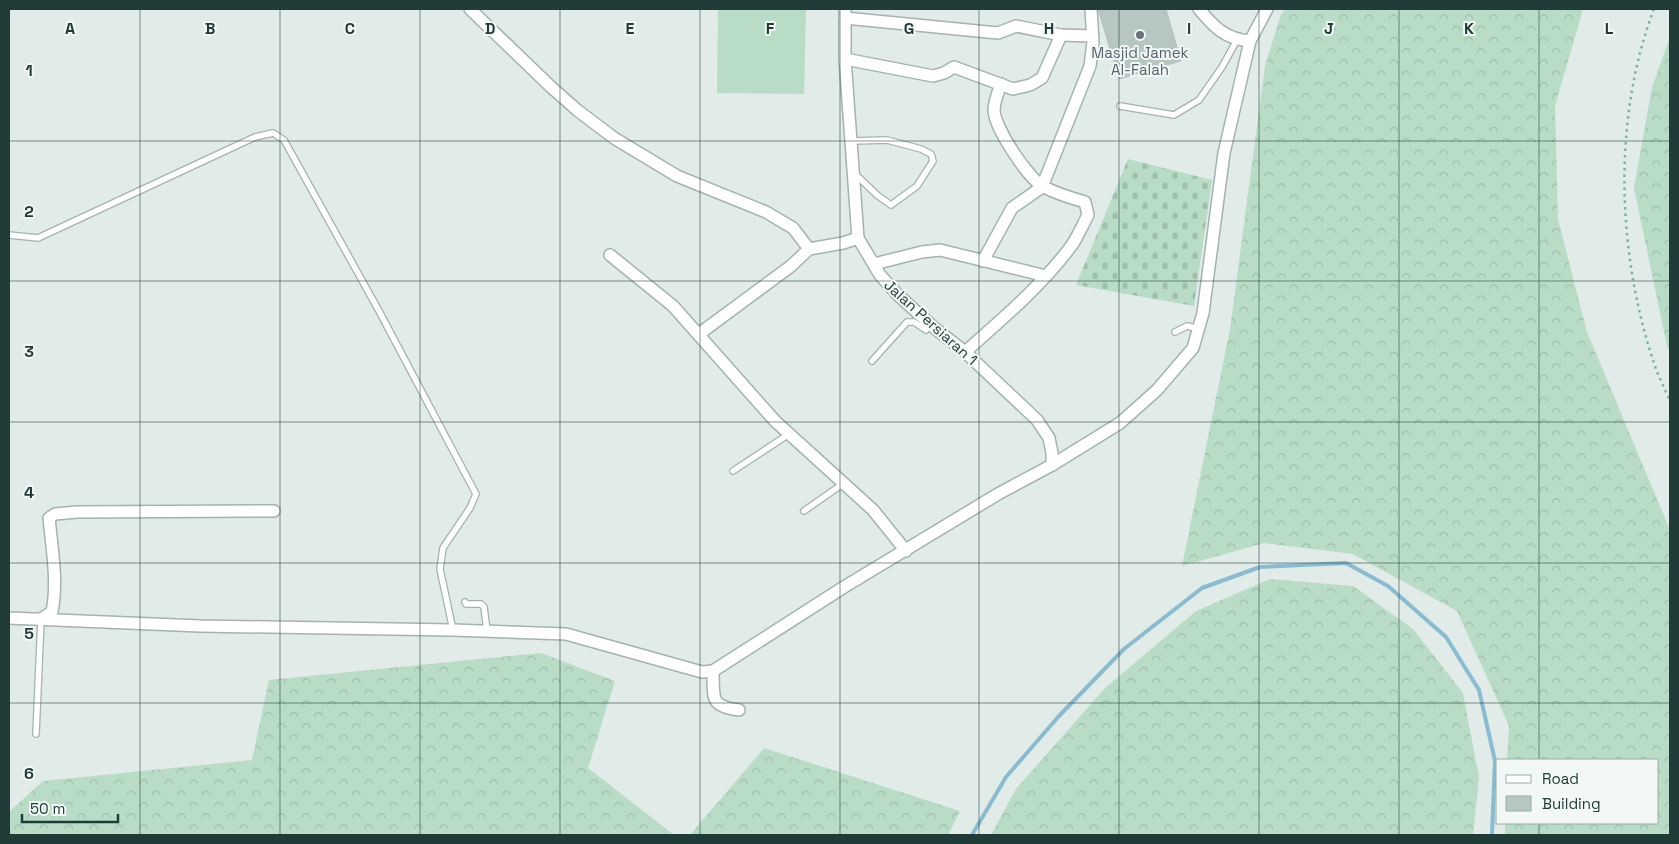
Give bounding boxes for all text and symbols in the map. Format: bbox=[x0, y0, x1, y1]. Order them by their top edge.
text: A bbox=[65, 18, 75, 39]
text: B bbox=[205, 18, 215, 39]
text: C bbox=[345, 18, 355, 39]
text: D bbox=[485, 18, 495, 39]
text: E bbox=[626, 18, 635, 39]
text: F bbox=[766, 18, 775, 39]
text: G bbox=[904, 18, 914, 39]
text: H bbox=[1044, 18, 1054, 39]
text: I bbox=[1187, 18, 1191, 39]
text: J bbox=[1324, 18, 1334, 39]
text: K bbox=[1464, 18, 1474, 39]
text: L bbox=[1605, 18, 1614, 39]
marker: Masjid Jamek Al-Falah bbox=[1134, 29, 1146, 41]
place label: Masjid Jamek Al-Falah bbox=[1091, 43, 1189, 79]
text: 1 bbox=[25, 60, 33, 81]
text: 2 bbox=[24, 201, 34, 222]
street label: Jalan Persiaran 1 bbox=[880, 275, 982, 369]
text: 3 bbox=[24, 341, 34, 362]
text: 4 bbox=[24, 482, 34, 503]
text: 5 bbox=[24, 623, 34, 644]
legend bbox=[1496, 759, 1659, 824]
text: 6 bbox=[24, 763, 34, 784]
text: Road bbox=[1542, 769, 1579, 788]
scale bar bbox=[22, 792, 119, 824]
text: Building bbox=[1542, 794, 1601, 813]
text: 50 m bbox=[30, 799, 65, 818]

